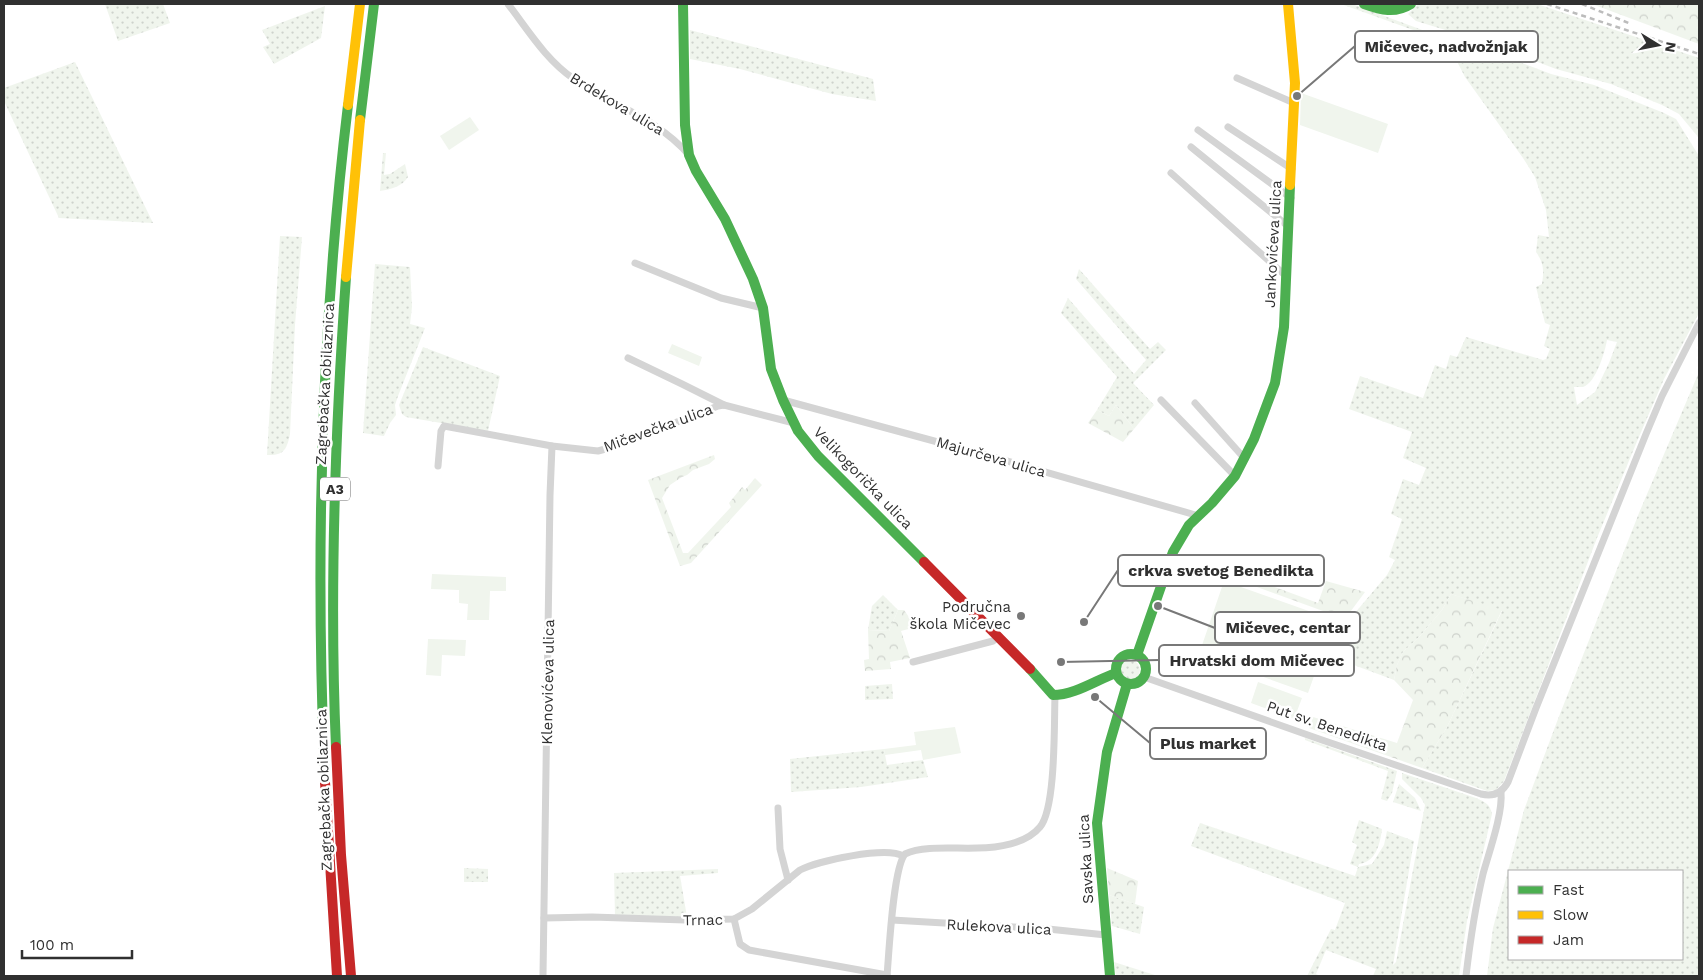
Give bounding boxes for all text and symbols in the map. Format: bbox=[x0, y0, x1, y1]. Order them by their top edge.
north arrow bbox=[1633, 20, 1683, 70]
callout: Mičevec, nadvožnjak bbox=[1355, 31, 1538, 62]
text: Mičevec, nadvožnjak bbox=[1364, 37, 1528, 56]
text: N bbox=[1662, 41, 1680, 54]
street label: Brdekova ulica bbox=[567, 69, 668, 139]
street label: Jankovićeva ulica bbox=[1261, 179, 1285, 308]
street label: Zagrebačka obilaznica bbox=[312, 302, 338, 465]
street label: Mičevečka ulica bbox=[601, 400, 716, 456]
street label: Velikogorička ulica bbox=[810, 423, 917, 533]
street label: Majurčeva ulica bbox=[934, 433, 1048, 481]
road number: A3 bbox=[320, 478, 350, 500]
callout: crkva svetog Benedikta bbox=[1118, 555, 1324, 586]
text: crkva svetog Benedikta bbox=[1128, 561, 1314, 580]
place label: Područna škola Mičevec bbox=[910, 598, 1011, 633]
marker: Područna škola Mičevec bbox=[1015, 610, 1027, 622]
callout: Mičevec, centar bbox=[1215, 612, 1360, 643]
text: Mičevec, centar bbox=[1225, 618, 1351, 637]
street label: Klenovićeva ulica bbox=[538, 619, 558, 745]
callout: Hrvatski dom Mičevec bbox=[1159, 645, 1354, 676]
text: Hrvatski dom Mičevec bbox=[1170, 651, 1344, 670]
street label: Put sv. Benedikta bbox=[1264, 697, 1390, 755]
street label: Zagrebačka obilaznica bbox=[312, 708, 336, 871]
callout: Plus market bbox=[1150, 728, 1266, 759]
text: Plus market bbox=[1160, 734, 1256, 753]
street label: Savska ulica bbox=[1075, 813, 1097, 904]
legend bbox=[1508, 870, 1683, 960]
text: Fast bbox=[1553, 881, 1585, 899]
text: Slow bbox=[1553, 906, 1589, 924]
street label: Trnac bbox=[683, 911, 723, 929]
street label: Rulekova ulica bbox=[946, 915, 1052, 939]
scale bar bbox=[22, 928, 132, 960]
text: Jam bbox=[1553, 931, 1584, 949]
text: 100 m bbox=[30, 936, 74, 954]

